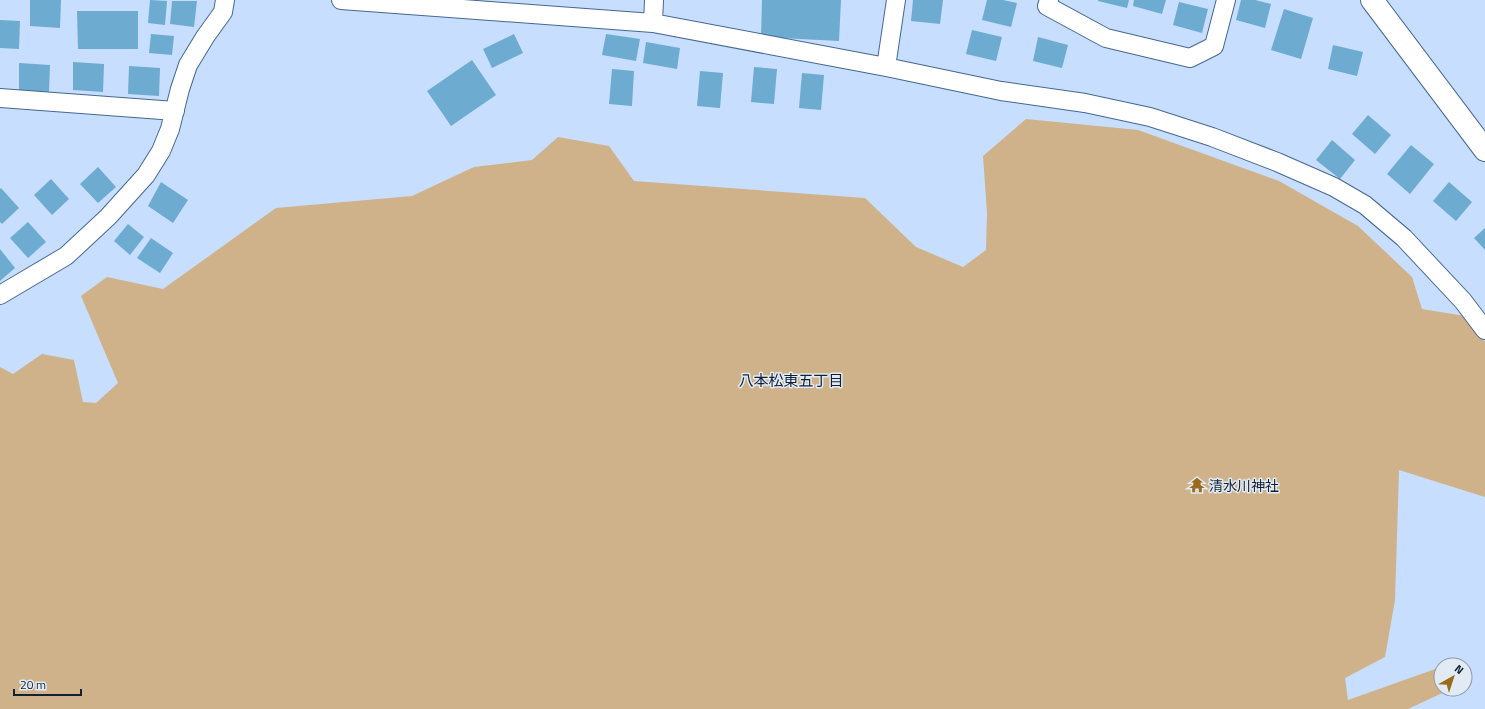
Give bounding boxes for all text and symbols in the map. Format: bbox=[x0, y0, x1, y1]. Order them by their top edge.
district label: 八本松東五丁目 bbox=[738, 369, 844, 392]
place label: 清水川神社 bbox=[1209, 475, 1279, 496]
temple icon: 清水川神社 bbox=[1188, 476, 1206, 494]
north arrow bbox=[1433, 657, 1473, 697]
text: N bbox=[1451, 661, 1467, 678]
scale bar bbox=[14, 671, 81, 697]
text: 20 m bbox=[20, 675, 46, 694]

